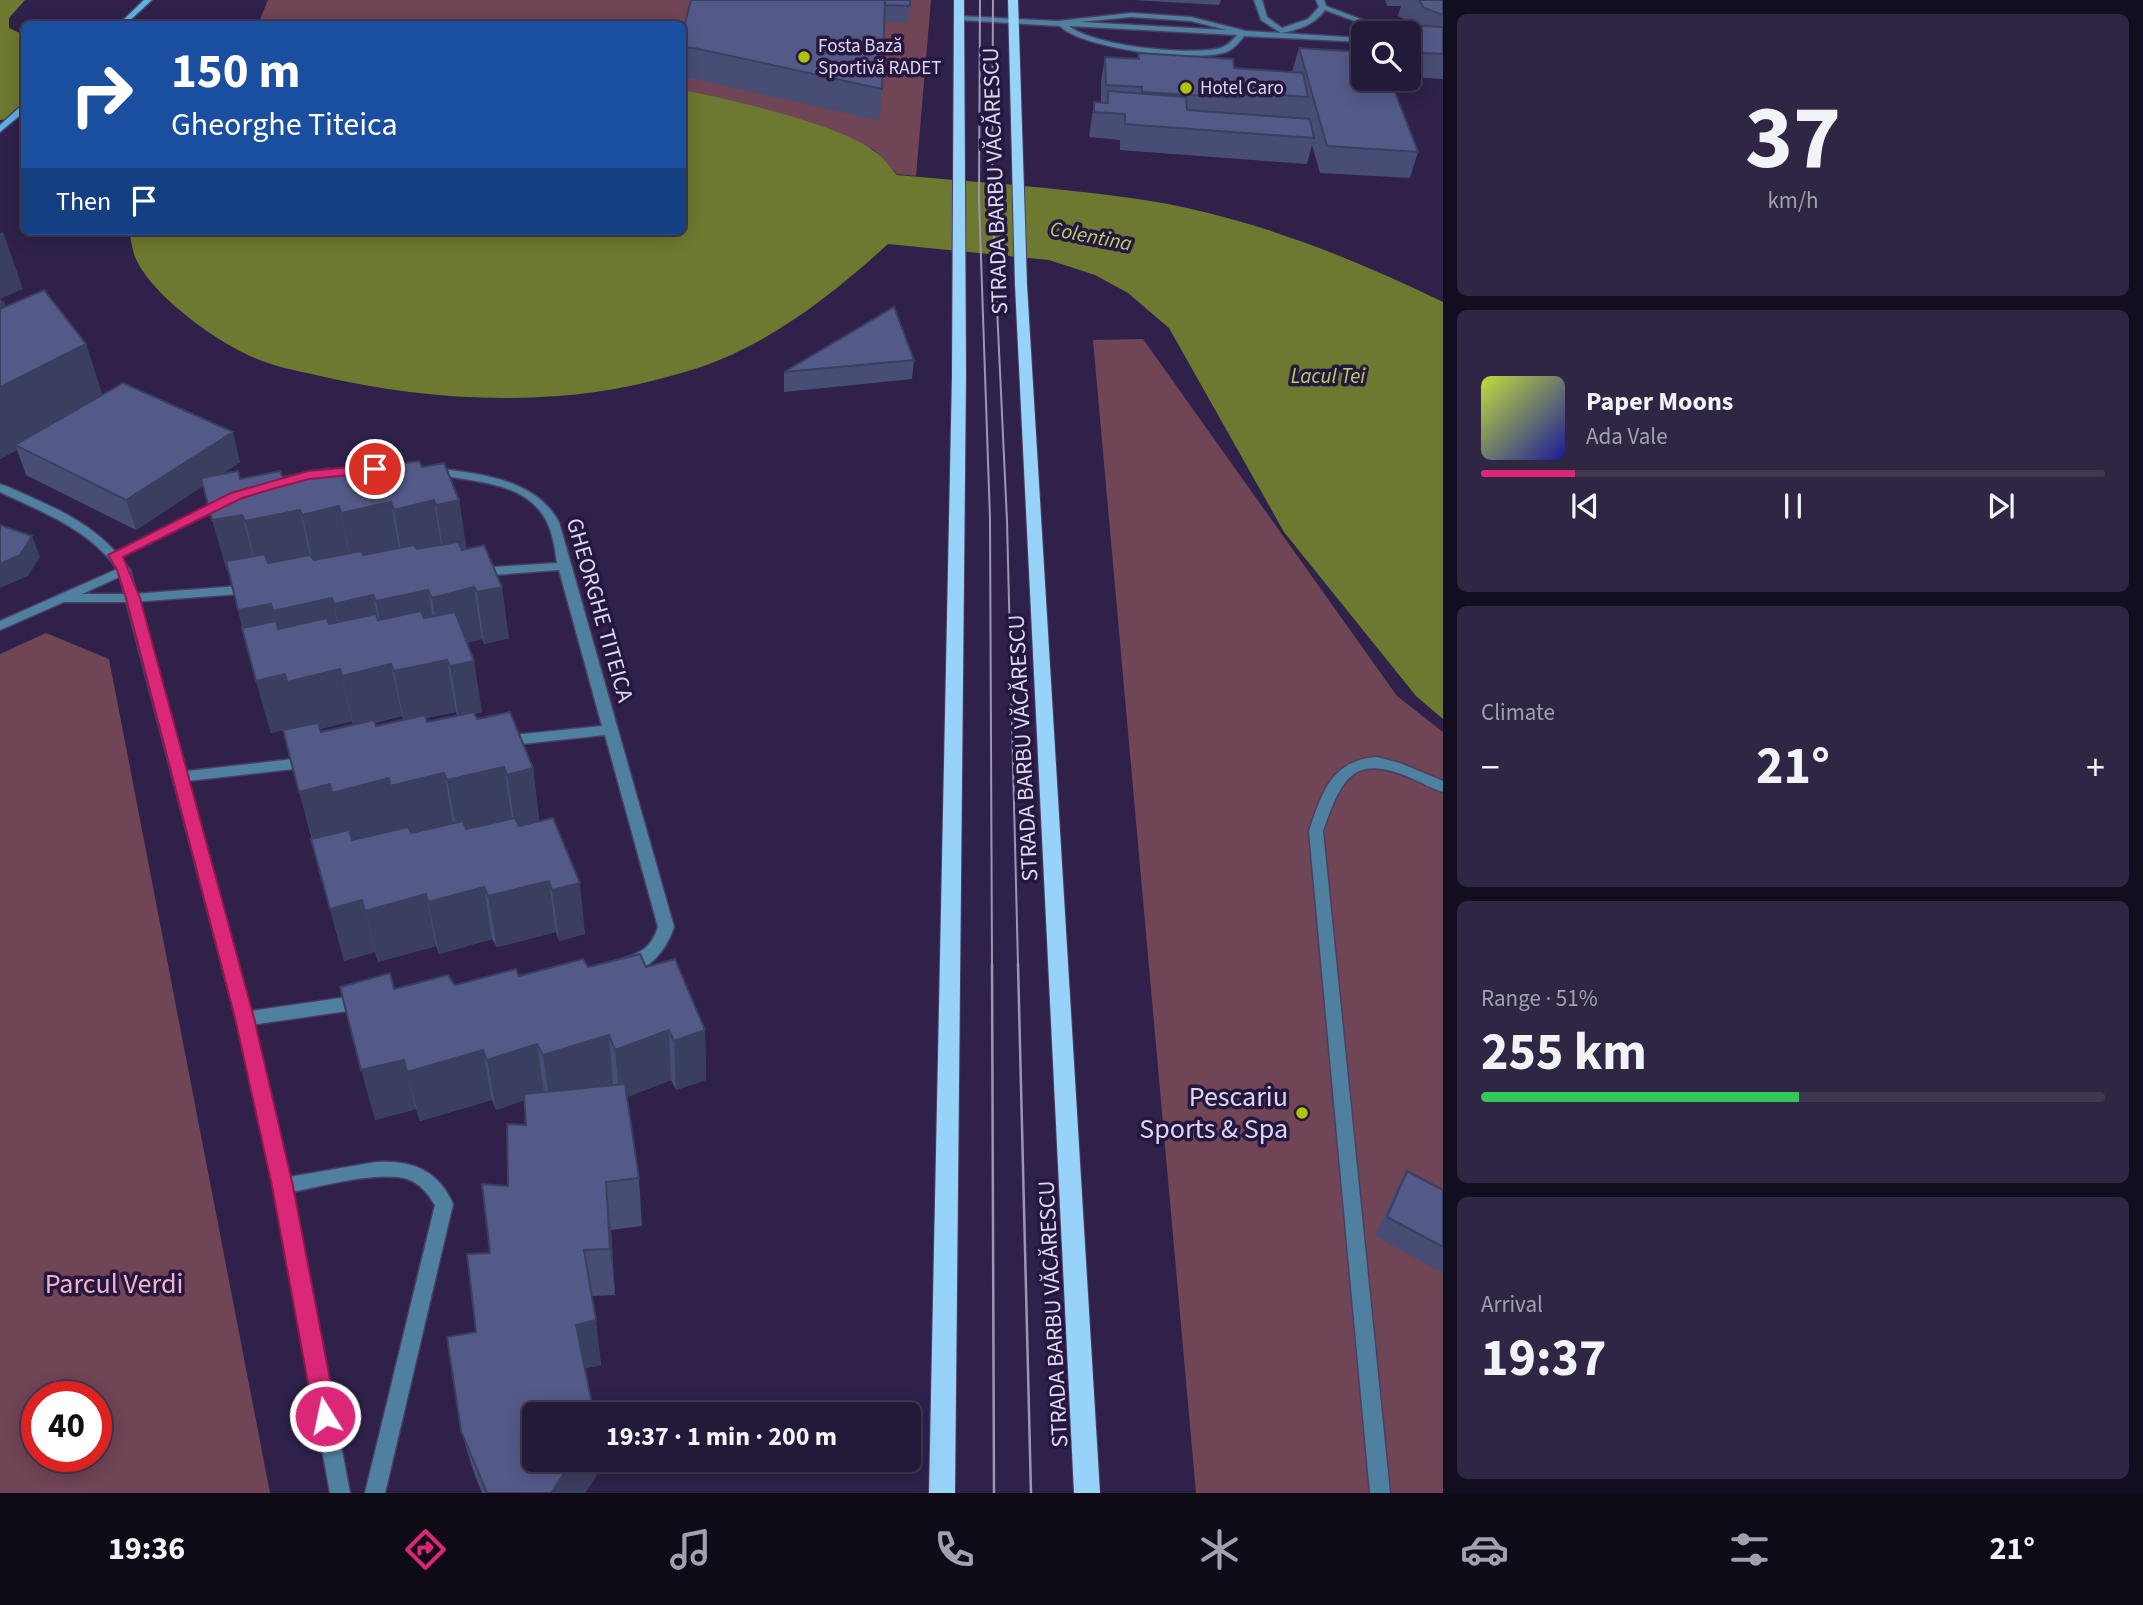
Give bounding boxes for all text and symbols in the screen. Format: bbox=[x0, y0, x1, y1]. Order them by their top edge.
map controls bbox=[1351, 21, 1421, 91]
button: search bbox=[1351, 21, 1421, 91]
place label: Fosta Bază Sportivă RADET bbox=[818, 33, 942, 82]
text: 150 m bbox=[171, 37, 300, 107]
street label: STRADA BARBU VĂCĂRESCU bbox=[974, 47, 1016, 315]
icon: right bbox=[56, 49, 147, 140]
marker: Fosta Bază Sportivă RADET bbox=[796, 49, 812, 65]
text: 37 bbox=[1745, 74, 1841, 203]
place label: Hotel Caro bbox=[1200, 75, 1284, 102]
marker: Hotel Caro bbox=[1178, 80, 1194, 96]
text: Gheorghe Titeica bbox=[171, 102, 398, 148]
icon: arrive bbox=[125, 182, 163, 220]
text: Then bbox=[56, 183, 111, 220]
text: km/h bbox=[1767, 184, 1819, 217]
water label: Colentina bbox=[1048, 213, 1134, 259]
water label: Lacul Tei bbox=[1291, 361, 1366, 391]
text: Paper Moons bbox=[1586, 383, 1733, 420]
text: Ada Vale bbox=[1586, 420, 1668, 453]
pin bbox=[345, 439, 405, 499]
icon: arrive bbox=[356, 450, 394, 488]
icon: previous bbox=[1566, 487, 1604, 525]
icon: pause bbox=[1774, 487, 1812, 525]
icon: next bbox=[1982, 487, 2020, 525]
street label: GHEORGHE TITEICA bbox=[558, 514, 642, 706]
street label: STRADA BARBU VĂCĂRESCU bbox=[1000, 614, 1046, 882]
text: Climate bbox=[1481, 696, 1555, 729]
text: 21° bbox=[1756, 730, 1830, 804]
text: − bbox=[1481, 741, 1500, 795]
text: + bbox=[2086, 741, 2105, 795]
text: Range · 51% bbox=[1481, 982, 1598, 1015]
text: 255 km bbox=[1481, 1016, 1647, 1090]
place label: Pescariu Sports & Spa bbox=[1139, 1077, 1288, 1149]
marker: Pescariu Sports & Spa bbox=[1294, 1105, 1310, 1121]
street label: STRADA BARBU VĂCĂRESCU bbox=[1030, 1180, 1076, 1448]
park label: Parcul Verdi bbox=[45, 1264, 183, 1304]
text: Arrival bbox=[1481, 1288, 1543, 1321]
text: 19:37 bbox=[1481, 1322, 1606, 1396]
position arrow bbox=[288, 1379, 362, 1453]
speed limit sign: 40 bbox=[21, 1381, 112, 1472]
text: 19:37 · 1 min · 200 m bbox=[606, 1418, 837, 1455]
icon: directions bbox=[401, 1525, 450, 1574]
icon: music bbox=[666, 1525, 715, 1574]
icon: phone bbox=[930, 1525, 979, 1574]
icon: climate bbox=[1195, 1525, 1244, 1574]
icon: car bbox=[1460, 1525, 1509, 1574]
icon: filters bbox=[1725, 1525, 1774, 1574]
text: 19:36 bbox=[108, 1526, 185, 1572]
text: 21° bbox=[1990, 1526, 2035, 1572]

